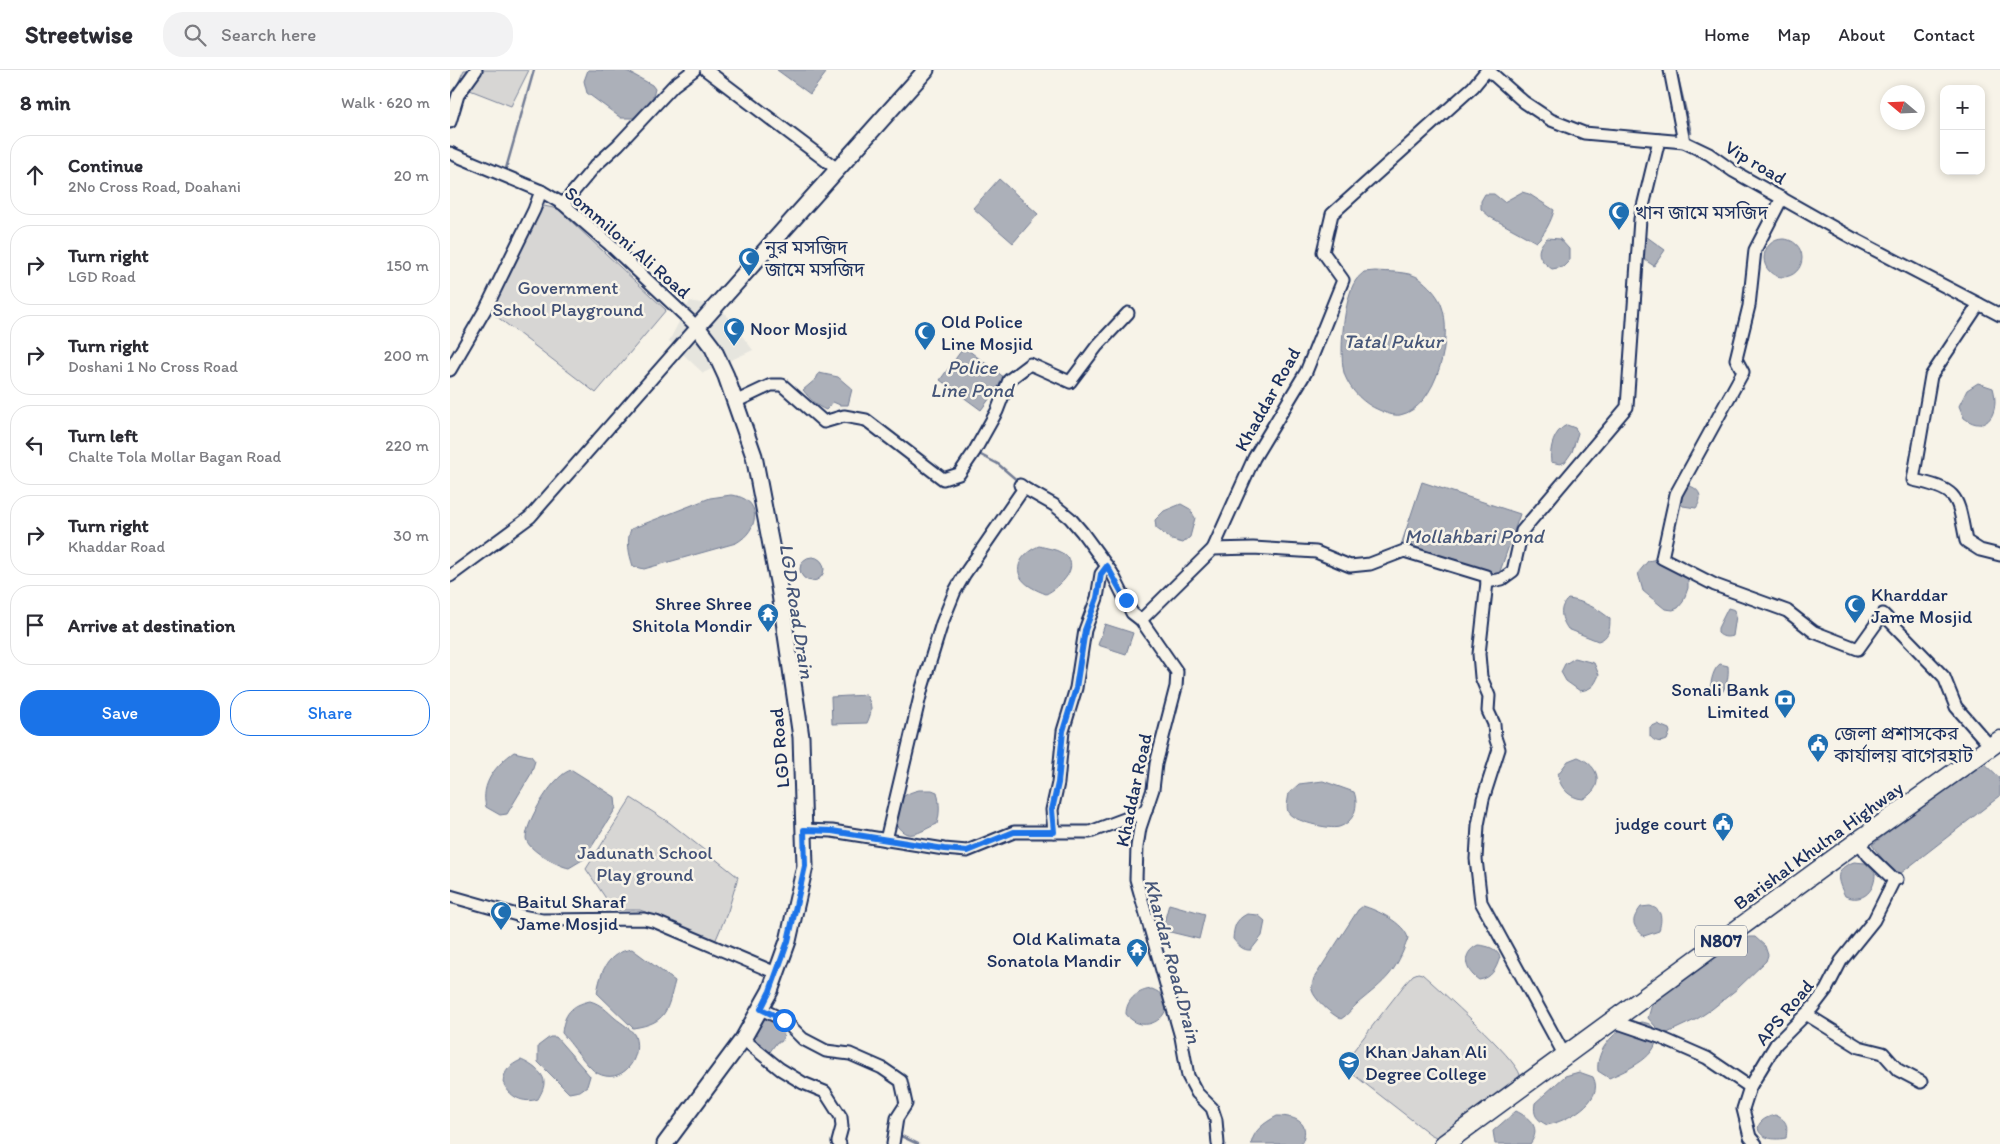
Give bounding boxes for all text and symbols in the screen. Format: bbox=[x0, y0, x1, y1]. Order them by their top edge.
search box bbox=[163, 12, 513, 57]
text: Streetwise bbox=[25, 20, 133, 49]
icon: search bbox=[181, 21, 209, 49]
text: Search here bbox=[221, 23, 316, 46]
text: Home bbox=[1704, 24, 1750, 46]
text: Map bbox=[1778, 24, 1811, 46]
text: About bbox=[1839, 24, 1885, 46]
text: Contact bbox=[1913, 24, 1975, 46]
north arrow bbox=[1880, 85, 1925, 130]
map controls bbox=[1940, 85, 1985, 175]
button: + bbox=[1940, 85, 1985, 130]
text: 8 min bbox=[20, 90, 70, 115]
text: Walk · 620 m bbox=[341, 93, 430, 112]
button: − bbox=[1940, 130, 1985, 175]
street label: Vip road bbox=[1721, 135, 1791, 190]
text: Continue bbox=[68, 154, 143, 177]
icon: ahead bbox=[21, 161, 49, 189]
text: 20 m bbox=[394, 166, 429, 185]
text: 2No Cross Road, Doahani bbox=[68, 177, 241, 196]
street label: Sommiloni Ali Road bbox=[560, 181, 696, 304]
mosque icon: খান জামে মসজিদ bbox=[1607, 200, 1631, 231]
place label: খান জামে মসজিদ bbox=[1635, 201, 1768, 224]
place label: নুর মসজিদ জামে মসজিদ bbox=[764, 236, 865, 281]
text: Turn right bbox=[68, 244, 149, 267]
mosque icon: নুর মসজিদ জামে মসজিদ bbox=[737, 246, 761, 277]
icon: right bbox=[21, 251, 49, 279]
text: 150 m bbox=[386, 256, 429, 275]
text: LGD Road bbox=[68, 267, 136, 286]
park label: Government School Playground bbox=[492, 276, 644, 321]
place label: Old Police Line Mosjid bbox=[941, 310, 1033, 355]
mosque icon: Noor Mosjid bbox=[722, 316, 746, 347]
place label: Noor Mosjid bbox=[750, 317, 848, 340]
mosque icon: Old Police Line Mosjid bbox=[913, 320, 937, 351]
water label: Tatal Pukur bbox=[1344, 329, 1445, 353]
text: Turn right bbox=[68, 334, 149, 357]
icon: right bbox=[21, 341, 49, 369]
street label: Khaddar Road bbox=[1229, 343, 1305, 455]
text: 200 m bbox=[384, 346, 429, 365]
water label: Police Line Pond bbox=[930, 355, 1016, 402]
text: Doshani 1 No Cross Road bbox=[68, 357, 238, 376]
text: Turn left bbox=[68, 424, 138, 447]
icon: left bbox=[21, 431, 49, 459]
text: 220 m bbox=[385, 436, 429, 455]
text: Chalte Tola Mollar Bagan Road bbox=[68, 447, 281, 466]
text: Turn right bbox=[68, 514, 149, 537]
icon: right bbox=[21, 521, 49, 549]
water label: Mollahbari Pond bbox=[1404, 524, 1546, 548]
text: 30 m bbox=[393, 526, 429, 545]
text: Khaddar Road bbox=[68, 537, 165, 556]
water label: LGD Road Drain bbox=[774, 542, 820, 681]
place label: Kharddar Jame Mosjid bbox=[1871, 583, 1973, 628]
route end bbox=[1115, 589, 1138, 612]
place label: Shree Shree Shitola Mondir bbox=[632, 592, 752, 637]
mosque icon: Kharddar Jame Mosjid bbox=[1843, 593, 1867, 624]
temple icon: Shree Shree Shitola Mondir bbox=[756, 602, 780, 633]
icon: arrive bbox=[21, 611, 49, 639]
text: Arrive at destination bbox=[68, 614, 235, 637]
place label: Sonali Bank Limited bbox=[1671, 678, 1770, 723]
bank icon: Sonali Bank Limited bbox=[1773, 688, 1797, 719]
button: Save bbox=[20, 690, 220, 736]
button: Share bbox=[230, 690, 430, 736]
street label: LGD Road bbox=[764, 706, 794, 789]
place label: জেলা প্রশাসকের কার্যালয় বাগেরহাট bbox=[1833, 722, 1974, 767]
street label: Khaddar Road bbox=[1110, 731, 1157, 849]
public building icon: জেলা প্রশাসকের কার্যালয় বাগেরহাট bbox=[1806, 732, 1830, 763]
street label: Barishal Khulna Highway bbox=[1729, 776, 1908, 915]
public building icon: judge court bbox=[1711, 811, 1735, 842]
place label: judge court bbox=[1614, 812, 1707, 835]
park label: Jadunath School Play ground bbox=[577, 841, 713, 886]
water label: Khardar Road Drain bbox=[1139, 876, 1207, 1047]
place label: Baitul Sharaf Jame Mosjid bbox=[517, 890, 626, 935]
mosque icon: Baitul Sharaf Jame Mosjid bbox=[489, 900, 513, 931]
road number: N807 bbox=[1695, 926, 1747, 956]
place label: Old Kalimata Sonatola Mandir bbox=[987, 927, 1121, 972]
temple icon: Old Kalimata Sonatola Mandir bbox=[1125, 937, 1149, 968]
street label: APS Road bbox=[1750, 974, 1819, 1050]
route start bbox=[773, 1009, 796, 1032]
place label: Khan Jahan Ali Degree College bbox=[1365, 1040, 1487, 1085]
school or university icon: Khan Jahan Ali Degree College bbox=[1337, 1050, 1361, 1081]

